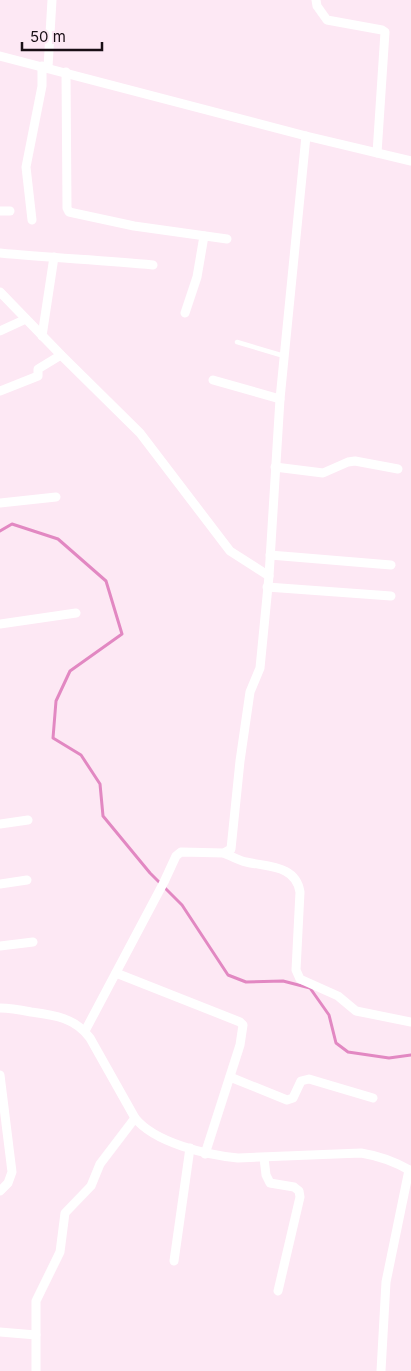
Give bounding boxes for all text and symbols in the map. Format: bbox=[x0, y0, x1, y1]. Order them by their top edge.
scale bar bbox=[22, 20, 102, 52]
text: 50 m bbox=[30, 27, 66, 46]

